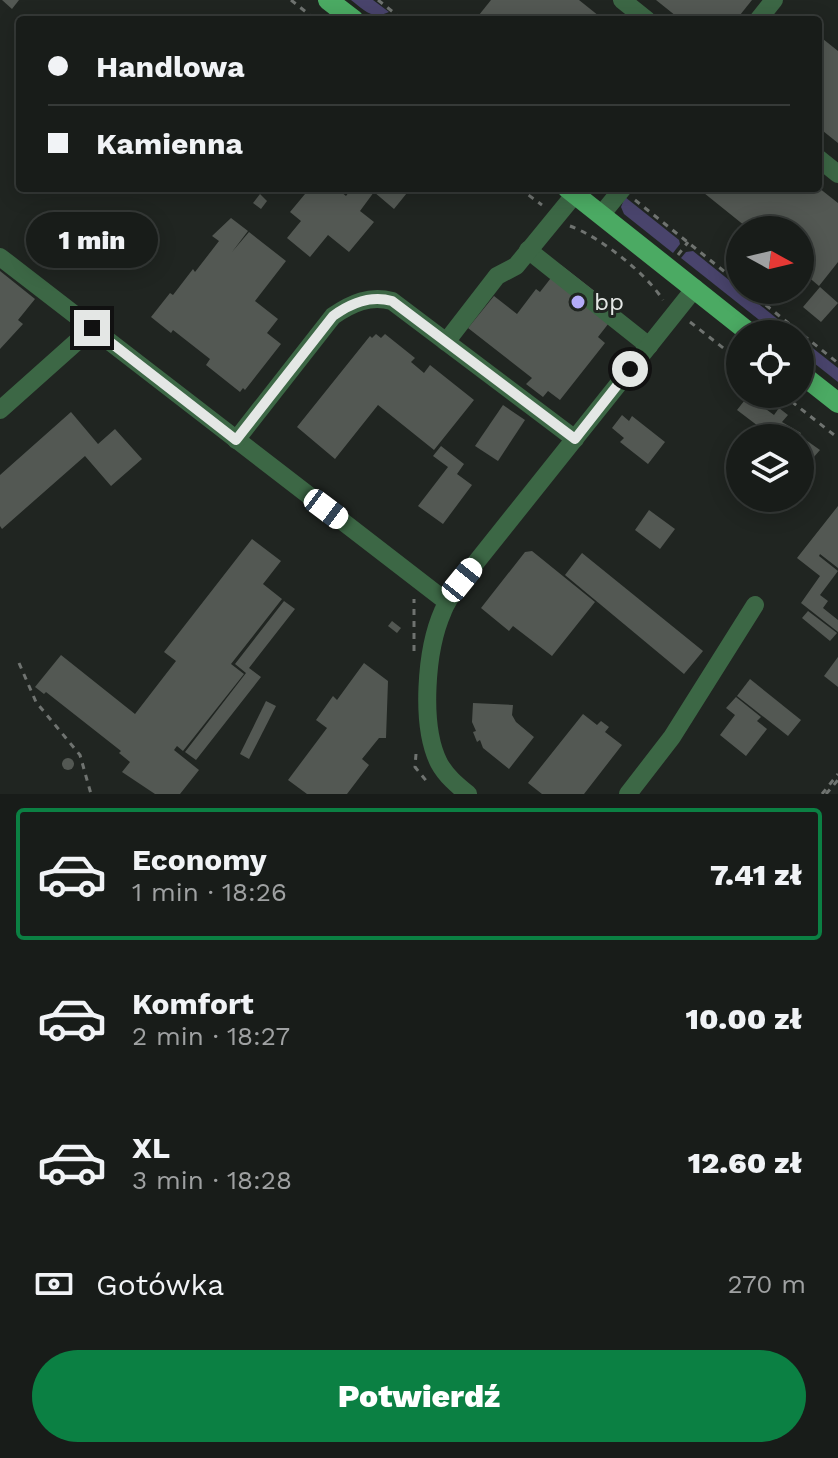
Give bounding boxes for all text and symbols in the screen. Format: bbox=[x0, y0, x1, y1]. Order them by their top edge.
text: Handlowa bbox=[96, 49, 245, 84]
text: Kamienna bbox=[96, 126, 243, 161]
callout: 1 min bbox=[26, 212, 158, 268]
north arrow bbox=[726, 216, 814, 304]
map controls bbox=[726, 216, 814, 512]
text: 1 min bbox=[59, 225, 125, 255]
place label: bp bbox=[594, 288, 624, 316]
marker: bp bbox=[569, 293, 587, 311]
route end bbox=[74, 310, 110, 346]
button: locate bbox=[726, 320, 814, 408]
route start bbox=[612, 351, 648, 387]
button: layers bbox=[726, 424, 814, 512]
car bbox=[300, 485, 352, 533]
car bbox=[438, 554, 486, 606]
icon: car bbox=[36, 838, 108, 910]
text: Economy bbox=[132, 842, 267, 877]
text: 7.41 zł bbox=[710, 857, 802, 892]
text: 1 min · 18:26 bbox=[132, 877, 287, 907]
icon: car bbox=[36, 982, 108, 1054]
text: Komfort bbox=[132, 986, 254, 1021]
text: 10.00 zł bbox=[686, 1001, 802, 1036]
text: 2 min · 18:27 bbox=[132, 1021, 290, 1051]
icon: car bbox=[36, 1126, 108, 1198]
text: XL bbox=[132, 1130, 170, 1165]
text: 12.60 zł bbox=[688, 1145, 802, 1180]
text: 3 min · 18:28 bbox=[132, 1165, 292, 1195]
icon: cash bbox=[32, 1262, 76, 1306]
text: Gotówka bbox=[96, 1267, 224, 1302]
text: 270 m bbox=[727, 1269, 806, 1299]
button: Potwierdź bbox=[32, 1350, 806, 1442]

